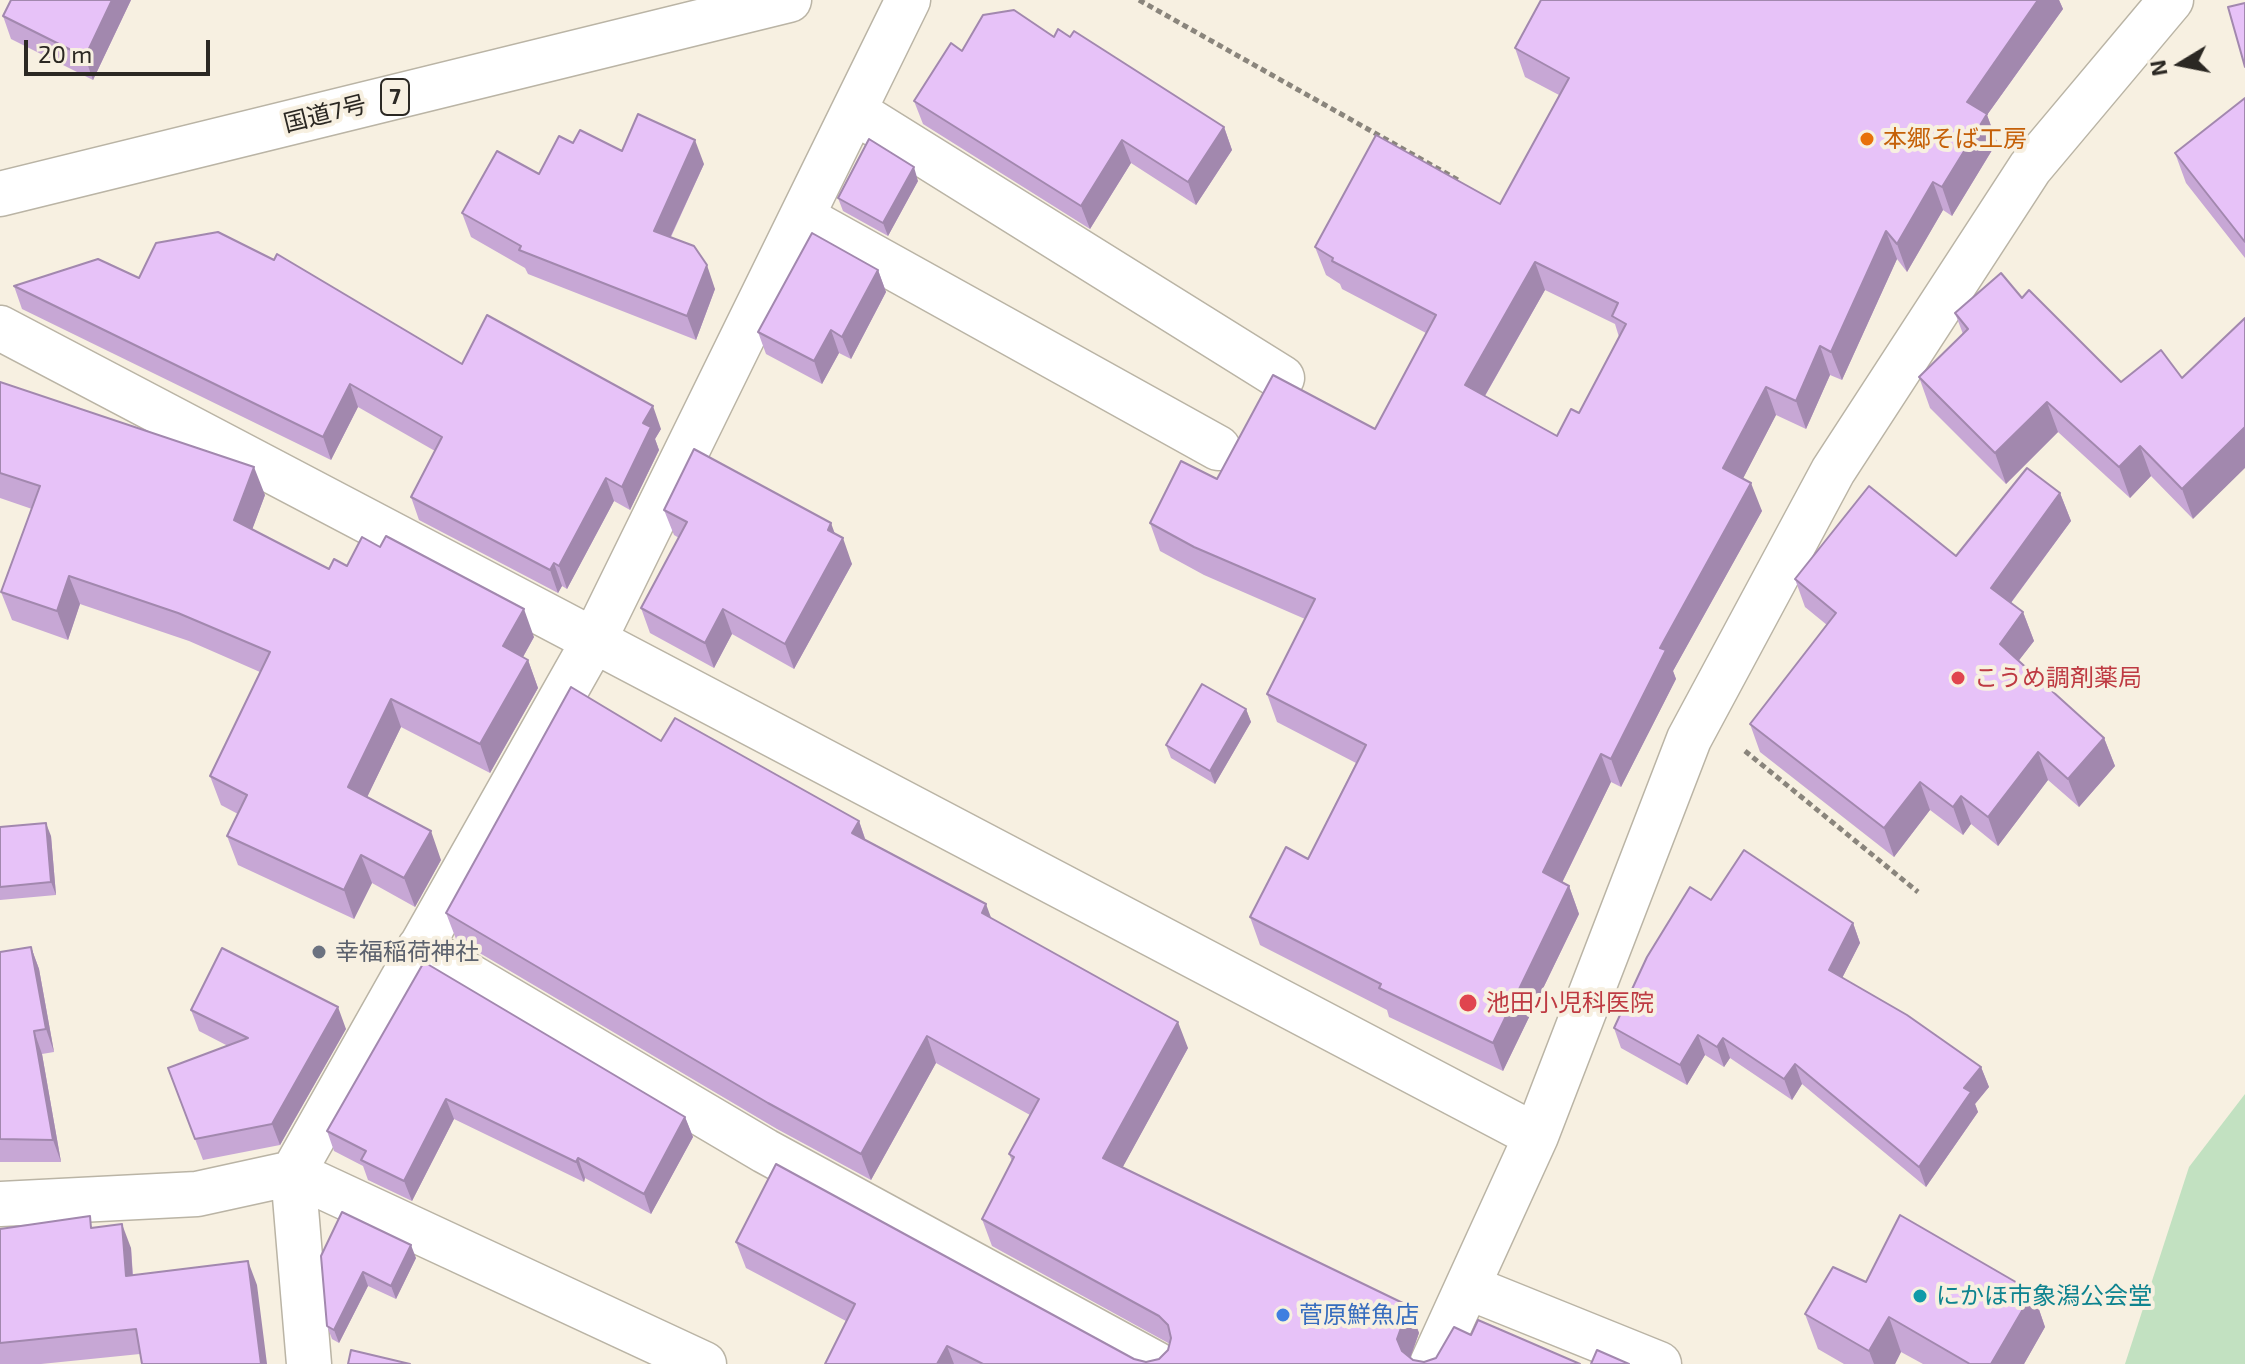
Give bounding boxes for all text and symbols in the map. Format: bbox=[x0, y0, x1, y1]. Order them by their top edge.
scale bar bbox=[28, 24, 214, 74]
north arrow bbox=[2141, 24, 2221, 104]
text: 20 m bbox=[38, 39, 92, 68]
text: N bbox=[2143, 58, 2172, 78]
road number: 7 bbox=[381, 79, 409, 115]
street label: 国道7号 bbox=[281, 90, 369, 138]
place label: 本郷そば工房 bbox=[1883, 125, 2027, 153]
marker: 本郷そば工房 bbox=[1858, 130, 1876, 148]
place label: こうめ調剤薬局 bbox=[1974, 664, 2142, 692]
marker: こうめ調剤薬局 bbox=[1949, 669, 1967, 687]
place label: 幸福稲荷神社 bbox=[335, 938, 479, 966]
marker: 幸福稲荷神社 bbox=[310, 943, 328, 961]
place label: 池田小児科医院 bbox=[1486, 989, 1654, 1017]
marker: 池田小児科医院 bbox=[1457, 992, 1479, 1014]
place label: にかほ市象潟公会堂 bbox=[1936, 1282, 2152, 1310]
marker: にかほ市象潟公会堂 bbox=[1911, 1287, 1929, 1305]
place label: 菅原鮮魚店 bbox=[1299, 1301, 1419, 1329]
marker: 菅原鮮魚店 bbox=[1274, 1306, 1292, 1324]

